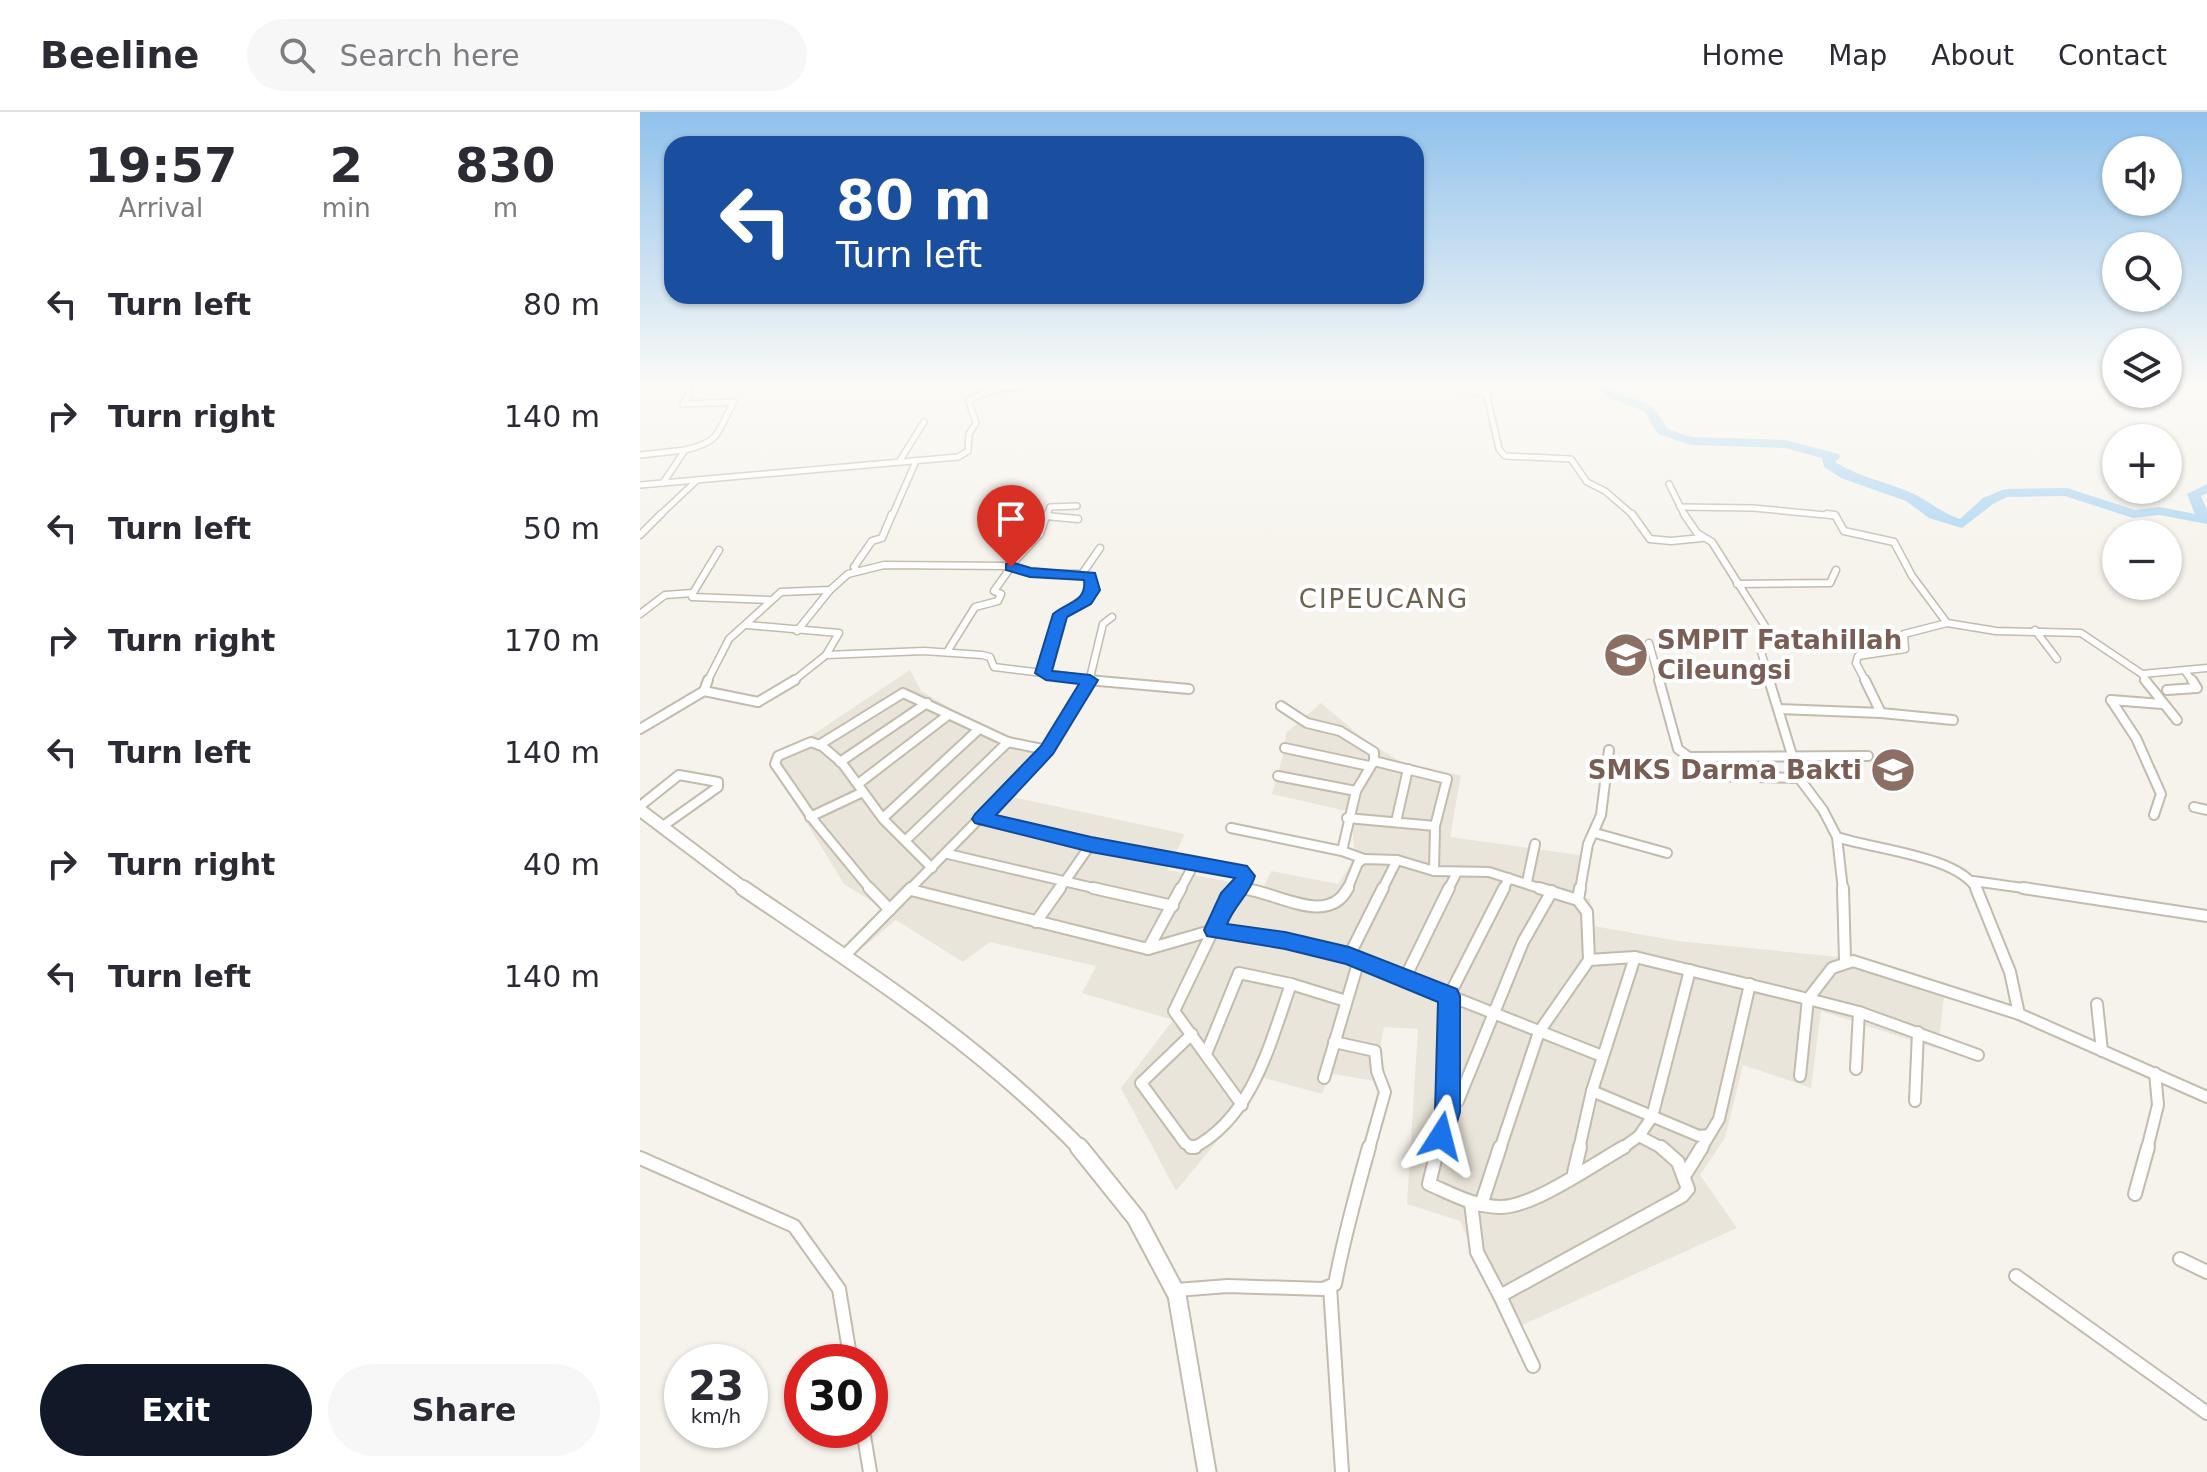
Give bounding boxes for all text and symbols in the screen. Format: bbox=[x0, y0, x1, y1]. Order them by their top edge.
search box bbox=[247, 19, 807, 91]
text: Beeline bbox=[40, 33, 199, 77]
icon: search bbox=[275, 33, 319, 77]
text: Search here bbox=[339, 38, 520, 73]
text: Home bbox=[1701, 39, 1784, 72]
text: Map bbox=[1828, 39, 1887, 72]
text: About bbox=[1931, 39, 2014, 72]
text: Contact bbox=[2058, 39, 2167, 72]
map controls bbox=[2102, 136, 2182, 600]
button: sound bbox=[2102, 136, 2182, 216]
text: 19:57 bbox=[84, 137, 237, 193]
text: 2 bbox=[330, 137, 363, 193]
text: 830 bbox=[455, 137, 555, 193]
text: 80 m bbox=[836, 167, 992, 232]
icon: left bbox=[704, 168, 808, 272]
text: Arrival bbox=[119, 193, 203, 223]
text: min bbox=[322, 193, 371, 223]
text: m bbox=[493, 193, 518, 223]
button: search bbox=[2102, 232, 2182, 312]
text: Turn left bbox=[836, 234, 982, 275]
icon: left bbox=[40, 282, 84, 326]
text: Turn left bbox=[108, 287, 251, 322]
text: 80 m bbox=[523, 287, 600, 322]
button: layers bbox=[2102, 328, 2182, 408]
icon: right bbox=[40, 394, 84, 438]
text: Turn right bbox=[108, 399, 275, 434]
text: 140 m bbox=[504, 399, 600, 434]
button: + bbox=[2102, 424, 2182, 504]
pin bbox=[977, 485, 1045, 567]
icon: arrive bbox=[989, 497, 1033, 541]
icon: left bbox=[40, 506, 84, 550]
text: Turn left bbox=[108, 511, 251, 546]
text: 50 m bbox=[523, 511, 600, 546]
button: − bbox=[2102, 520, 2182, 600]
district label: CIPEUCANG bbox=[1299, 584, 1469, 614]
icon: right bbox=[40, 618, 84, 662]
text: Turn right bbox=[108, 623, 275, 658]
text: 170 m bbox=[504, 623, 600, 658]
place label: SMPIT Fatahillah Cileungsi bbox=[1657, 625, 1902, 685]
school or university icon: SMPIT Fatahillah Cileungsi bbox=[1602, 631, 1650, 679]
icon: left bbox=[40, 730, 84, 774]
text: Turn left bbox=[108, 735, 251, 770]
text: 140 m bbox=[504, 735, 600, 770]
school or university icon: SMKS Darma Bakti bbox=[1869, 746, 1917, 794]
place label: SMKS Darma Bakti bbox=[1588, 755, 1862, 785]
icon: right bbox=[40, 842, 84, 886]
text: Turn right bbox=[108, 847, 275, 882]
text: 40 m bbox=[523, 847, 600, 882]
icon: left bbox=[40, 954, 84, 998]
text: Turn left bbox=[108, 959, 251, 994]
text: 140 m bbox=[504, 959, 600, 994]
position arrow bbox=[1399, 1094, 1483, 1178]
speed limit sign: 30 bbox=[784, 1344, 888, 1448]
text: 23 bbox=[688, 1363, 744, 1409]
button: Exit bbox=[40, 1364, 312, 1456]
button: Share bbox=[328, 1364, 600, 1456]
text: km/h bbox=[691, 1404, 741, 1428]

